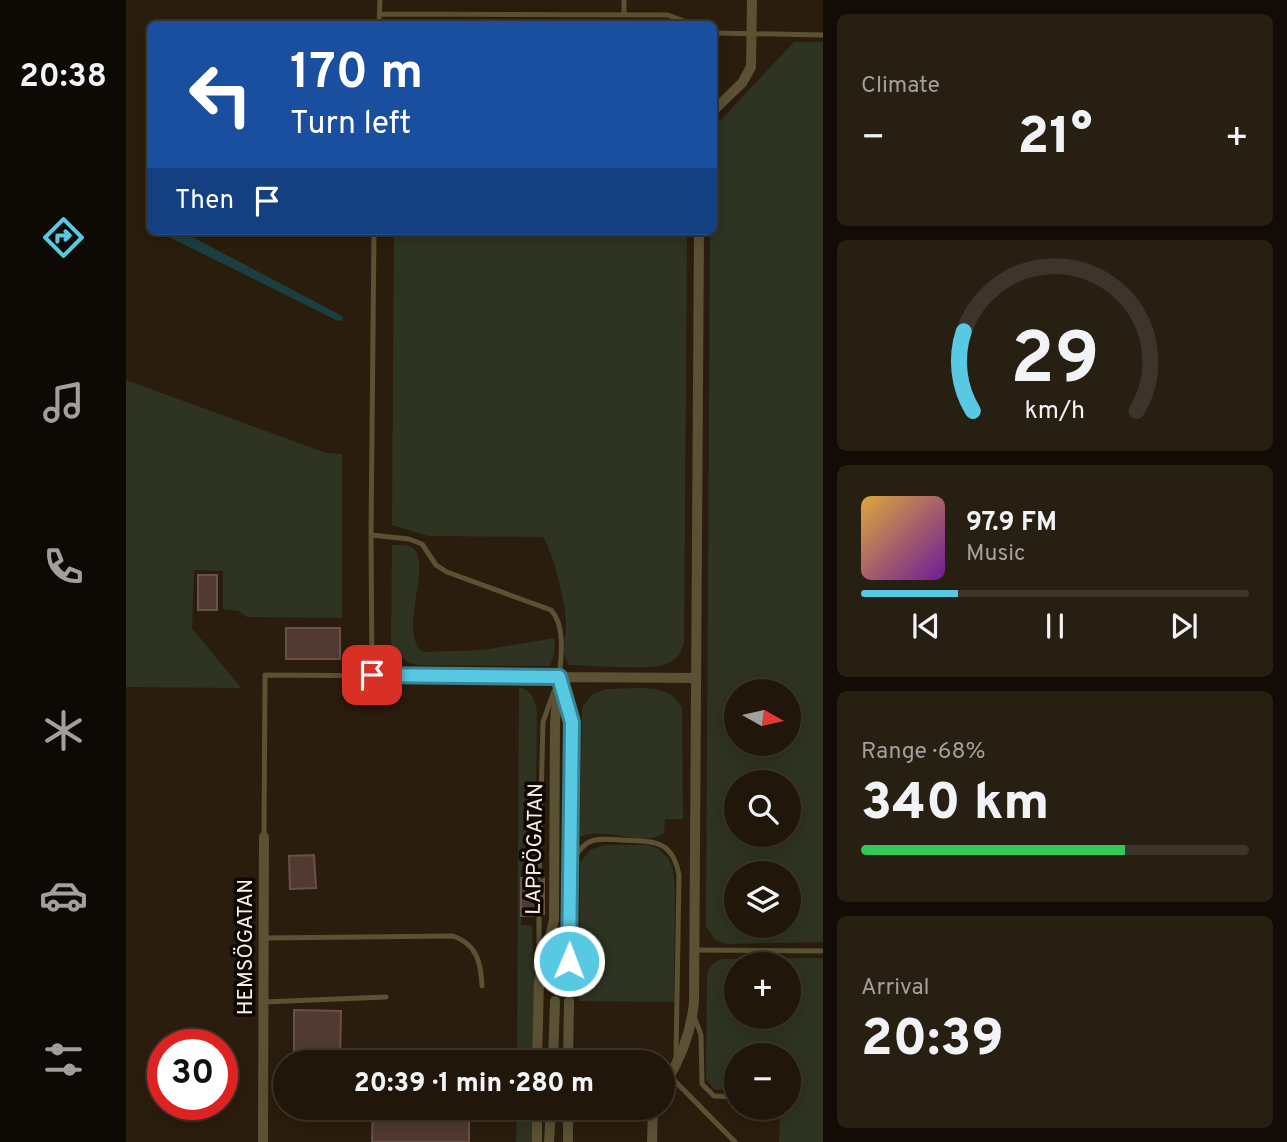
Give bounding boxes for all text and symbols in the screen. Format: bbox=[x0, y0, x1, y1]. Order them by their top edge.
text: 170 m bbox=[290, 44, 423, 106]
icon: left bbox=[175, 49, 266, 140]
text: 20:38 bbox=[19, 58, 107, 98]
text: Climate bbox=[861, 72, 940, 101]
text: Turn left bbox=[290, 105, 411, 145]
text: 21° bbox=[1018, 106, 1092, 172]
text: − bbox=[861, 115, 886, 164]
text: + bbox=[1224, 115, 1249, 164]
icon: arrive bbox=[248, 182, 286, 220]
text: Then bbox=[175, 185, 234, 218]
icon: directions bbox=[39, 213, 88, 262]
text: 29 bbox=[1010, 318, 1100, 410]
icon: music bbox=[39, 378, 88, 427]
text: km/h bbox=[1025, 396, 1085, 428]
text: 97.9 FM bbox=[966, 507, 1057, 540]
text: Music bbox=[966, 540, 1026, 569]
icon: phone bbox=[39, 542, 88, 591]
icon: previous bbox=[907, 607, 945, 645]
icon: pause bbox=[1036, 607, 1074, 645]
icon: next bbox=[1165, 607, 1203, 645]
pin bbox=[342, 645, 402, 705]
icon: arrive bbox=[353, 656, 391, 694]
north arrow bbox=[724, 679, 802, 756]
map controls bbox=[724, 679, 801, 1120]
icon: climate bbox=[39, 706, 88, 755]
text: Range · 68% bbox=[861, 738, 986, 767]
button: search bbox=[724, 770, 801, 847]
text: 340 km bbox=[861, 772, 1049, 838]
street label: LAPPÖGATAN bbox=[521, 783, 550, 915]
button: layers bbox=[724, 861, 801, 938]
icon: car bbox=[39, 871, 88, 920]
street label: HEMSÖGATAN bbox=[233, 879, 260, 1015]
position arrow bbox=[532, 924, 606, 998]
button: + bbox=[724, 952, 801, 1029]
text: Arrival bbox=[861, 974, 930, 1003]
text: 20:39 bbox=[861, 1008, 1004, 1074]
speed limit sign: 30 bbox=[147, 1029, 238, 1120]
icon: filters bbox=[39, 1035, 88, 1084]
button: − bbox=[724, 1043, 801, 1120]
text: 20:39 · 1 min · 280 m bbox=[354, 1068, 594, 1101]

